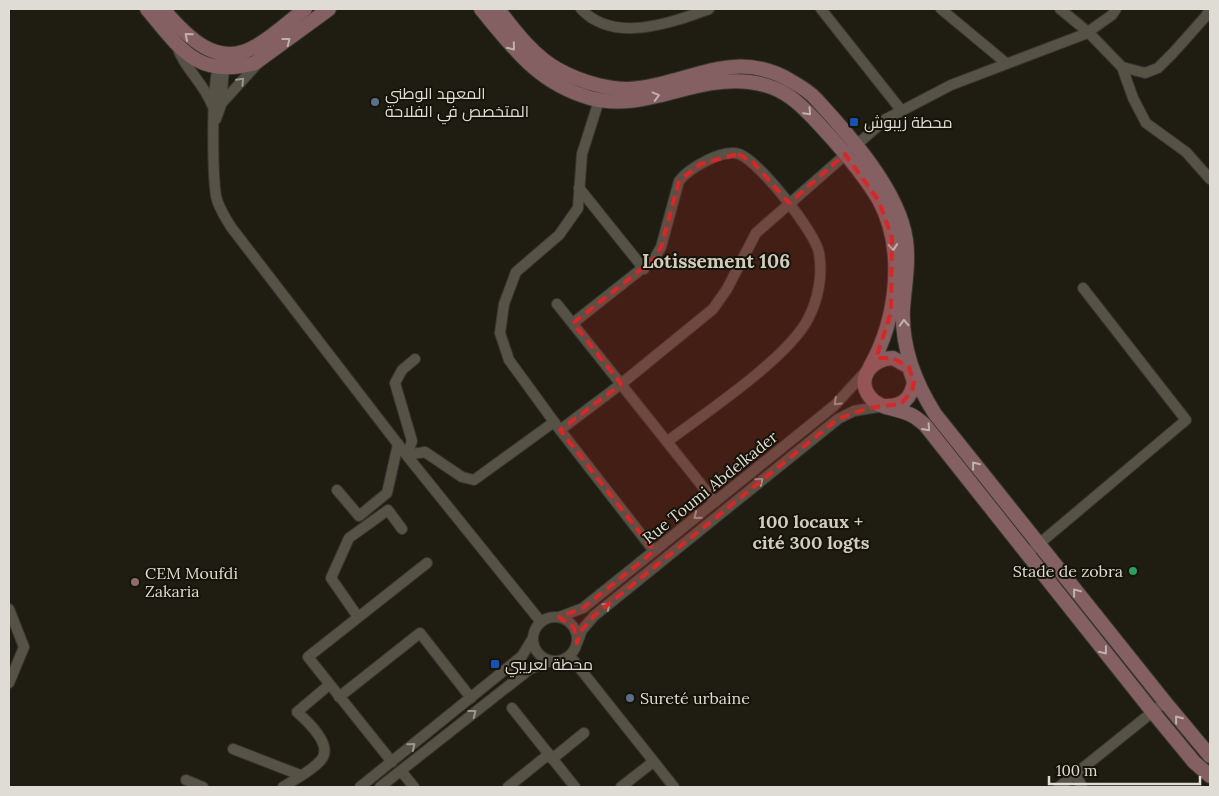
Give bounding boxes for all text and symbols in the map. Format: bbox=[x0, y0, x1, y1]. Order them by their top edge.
one-way arrow bbox=[184, 33, 193, 42]
one-way arrow bbox=[281, 38, 291, 47]
one-way arrow bbox=[506, 41, 514, 50]
one-way arrow bbox=[235, 78, 244, 87]
place label: المعهد الوطني المتخصص في الفلاحة bbox=[385, 83, 529, 125]
one-way arrow bbox=[652, 92, 660, 102]
marker: المعهد الوطني المتخصص في الفلاحة bbox=[369, 96, 381, 108]
one-way arrow bbox=[802, 107, 811, 116]
place label: محطة زيبوش bbox=[864, 112, 952, 133]
marker: محطة زيبوش bbox=[848, 116, 860, 128]
one-way arrow bbox=[887, 243, 898, 251]
district label: Lotissement 106 bbox=[642, 249, 790, 273]
one-way arrow bbox=[899, 319, 910, 327]
one-way arrow bbox=[834, 396, 843, 405]
one-way arrow bbox=[921, 423, 930, 432]
street label: Rue Toumi Abdelkader bbox=[639, 426, 782, 548]
one-way arrow bbox=[972, 461, 981, 471]
one-way arrow bbox=[755, 478, 764, 487]
one-way arrow bbox=[694, 510, 703, 519]
district label: 100 locaux + cité 300 logts bbox=[752, 510, 870, 554]
place label: Stade de zobra bbox=[1013, 561, 1123, 581]
place label: CEM Moufdi Zakaria bbox=[145, 563, 238, 601]
marker: Stade de zobra bbox=[1127, 565, 1139, 577]
marker: CEM Moufdi Zakaria bbox=[129, 576, 141, 588]
one-way arrow bbox=[1073, 589, 1082, 598]
one-way arrow bbox=[601, 603, 610, 611]
one-way arrow bbox=[1099, 645, 1107, 654]
place label: محطة لعريبي bbox=[505, 654, 593, 678]
marker: محطة لعريبي bbox=[489, 658, 501, 670]
place label: Sureté urbaine bbox=[640, 688, 750, 708]
marker: Sureté urbaine bbox=[624, 692, 636, 704]
one-way arrow bbox=[467, 711, 476, 719]
one-way arrow bbox=[1176, 716, 1184, 725]
one-way arrow bbox=[406, 743, 415, 751]
scale bar bbox=[1049, 754, 1200, 786]
text: 100 m bbox=[1056, 761, 1097, 780]

